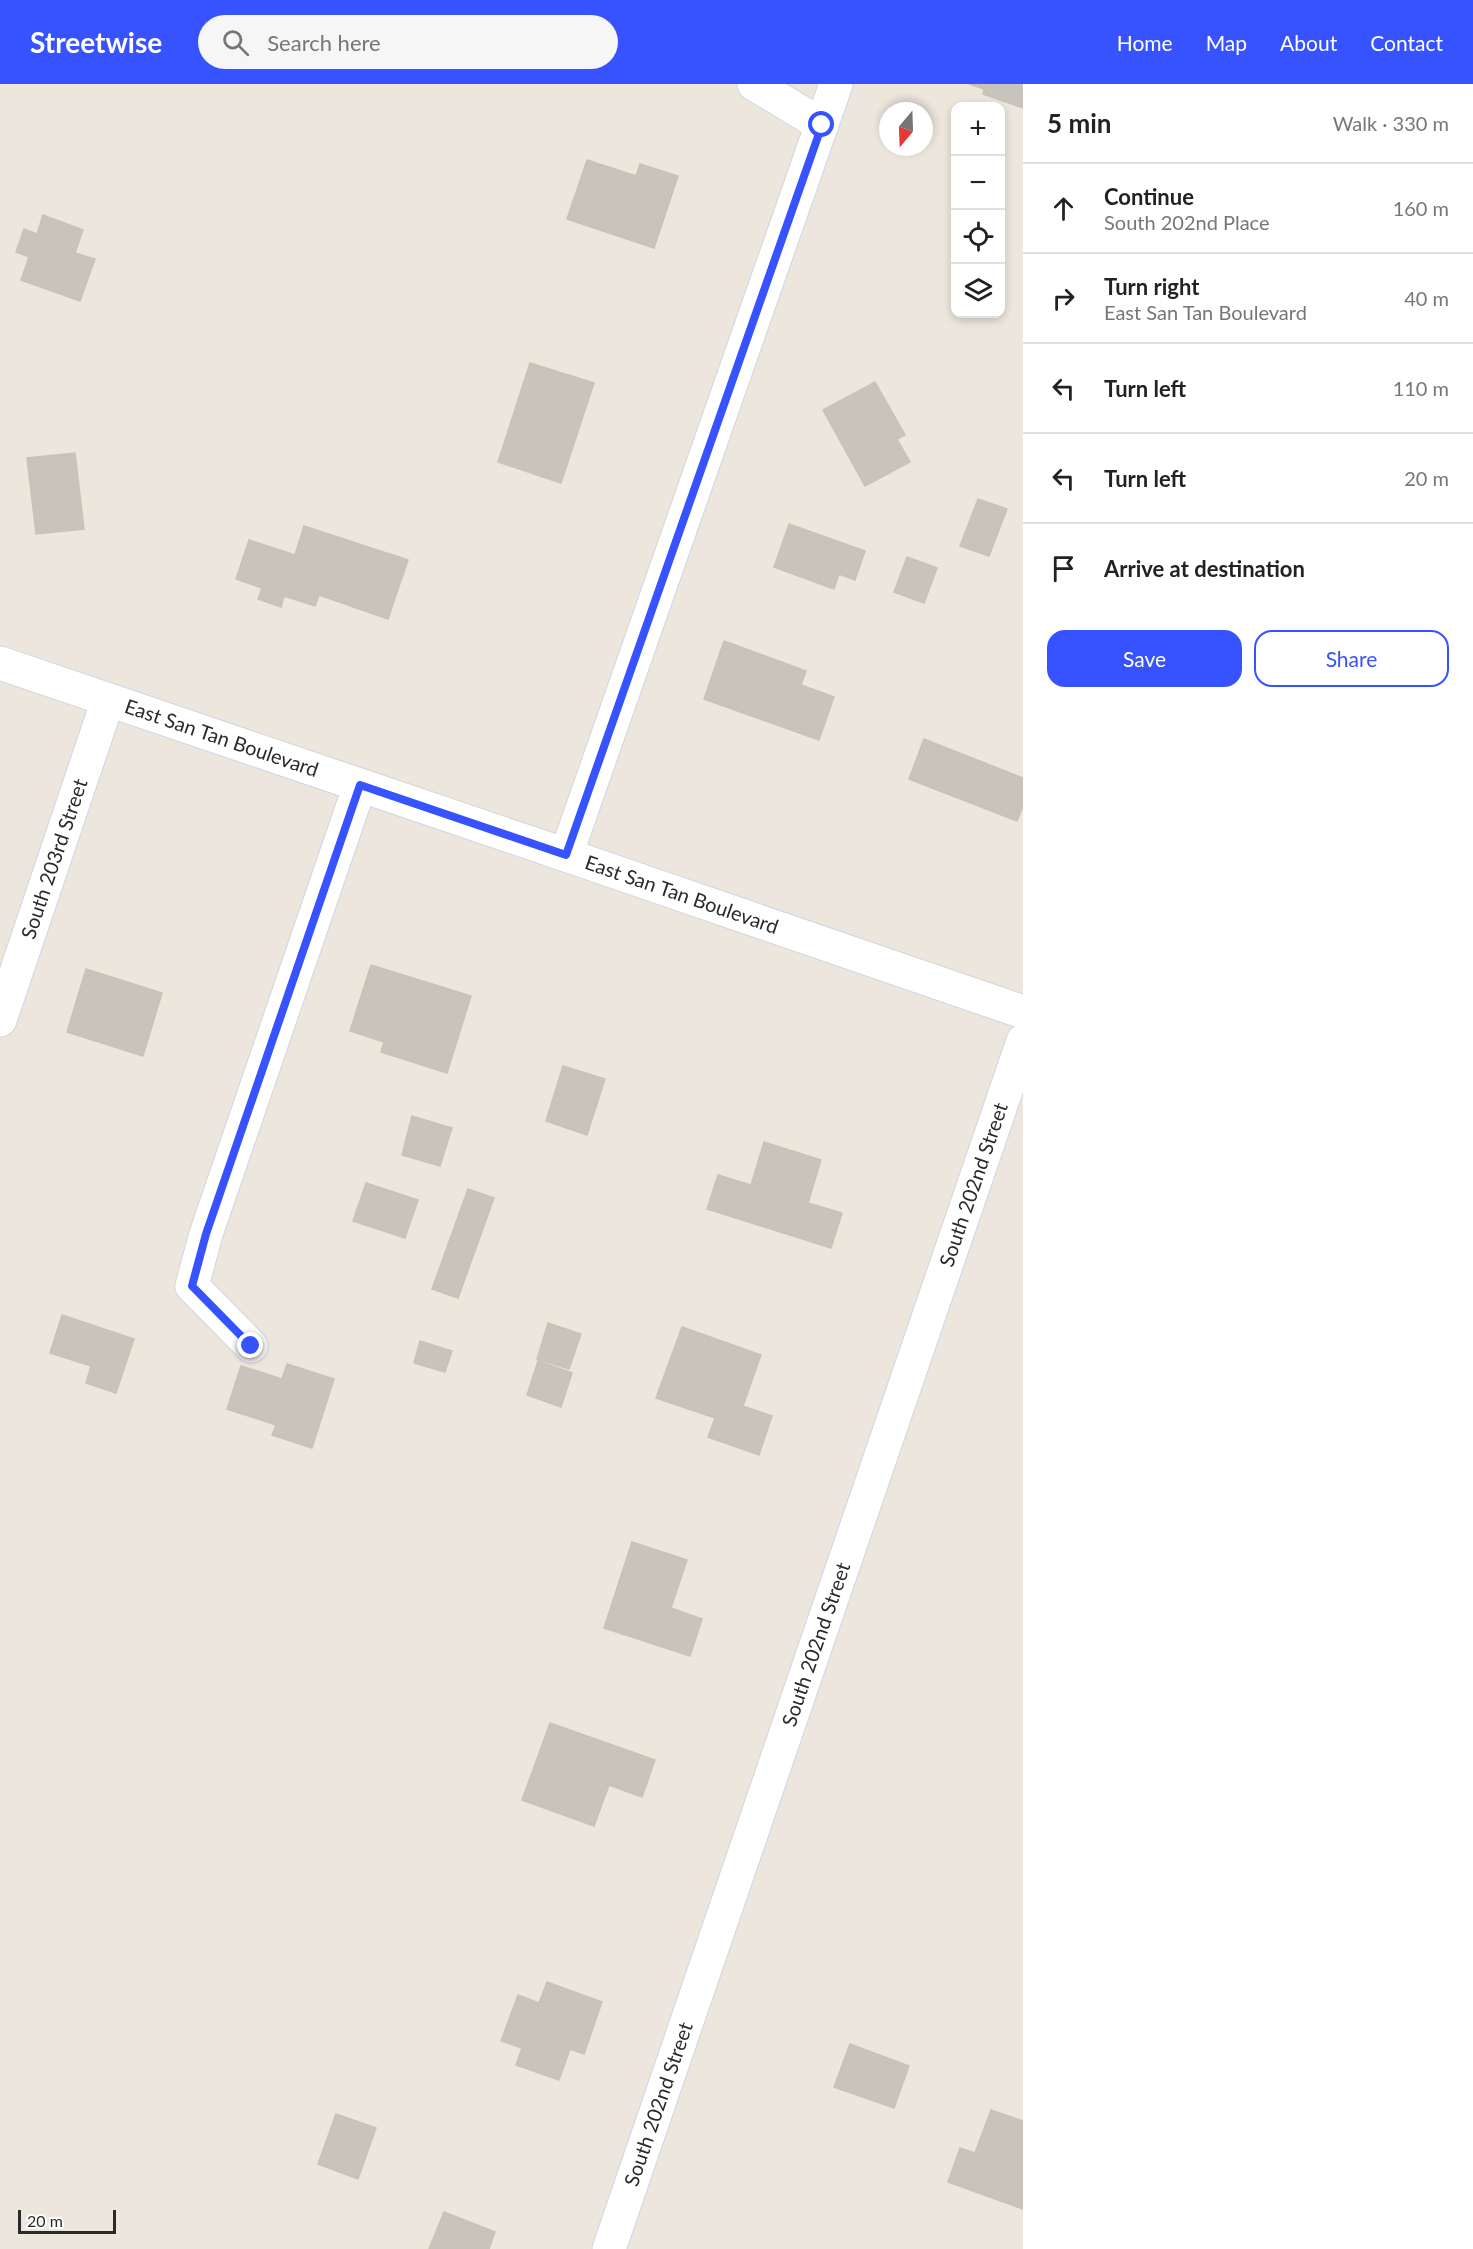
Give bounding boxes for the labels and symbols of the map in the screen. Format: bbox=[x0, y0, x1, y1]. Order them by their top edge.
north arrow bbox=[879, 102, 933, 156]
route start bbox=[808, 111, 834, 137]
street label: East San Tan Boulevard bbox=[122, 693, 322, 781]
street label: South 203rd Street bbox=[15, 775, 92, 942]
street label: East San Tan Boulevard bbox=[582, 849, 782, 938]
street label: South 202nd Street bbox=[934, 1099, 1012, 1270]
route end bbox=[237, 1332, 263, 1358]
street label: South 202nd Street bbox=[776, 1559, 854, 1729]
street label: South 202nd Street bbox=[618, 2019, 697, 2189]
scale bar bbox=[18, 2207, 116, 2234]

